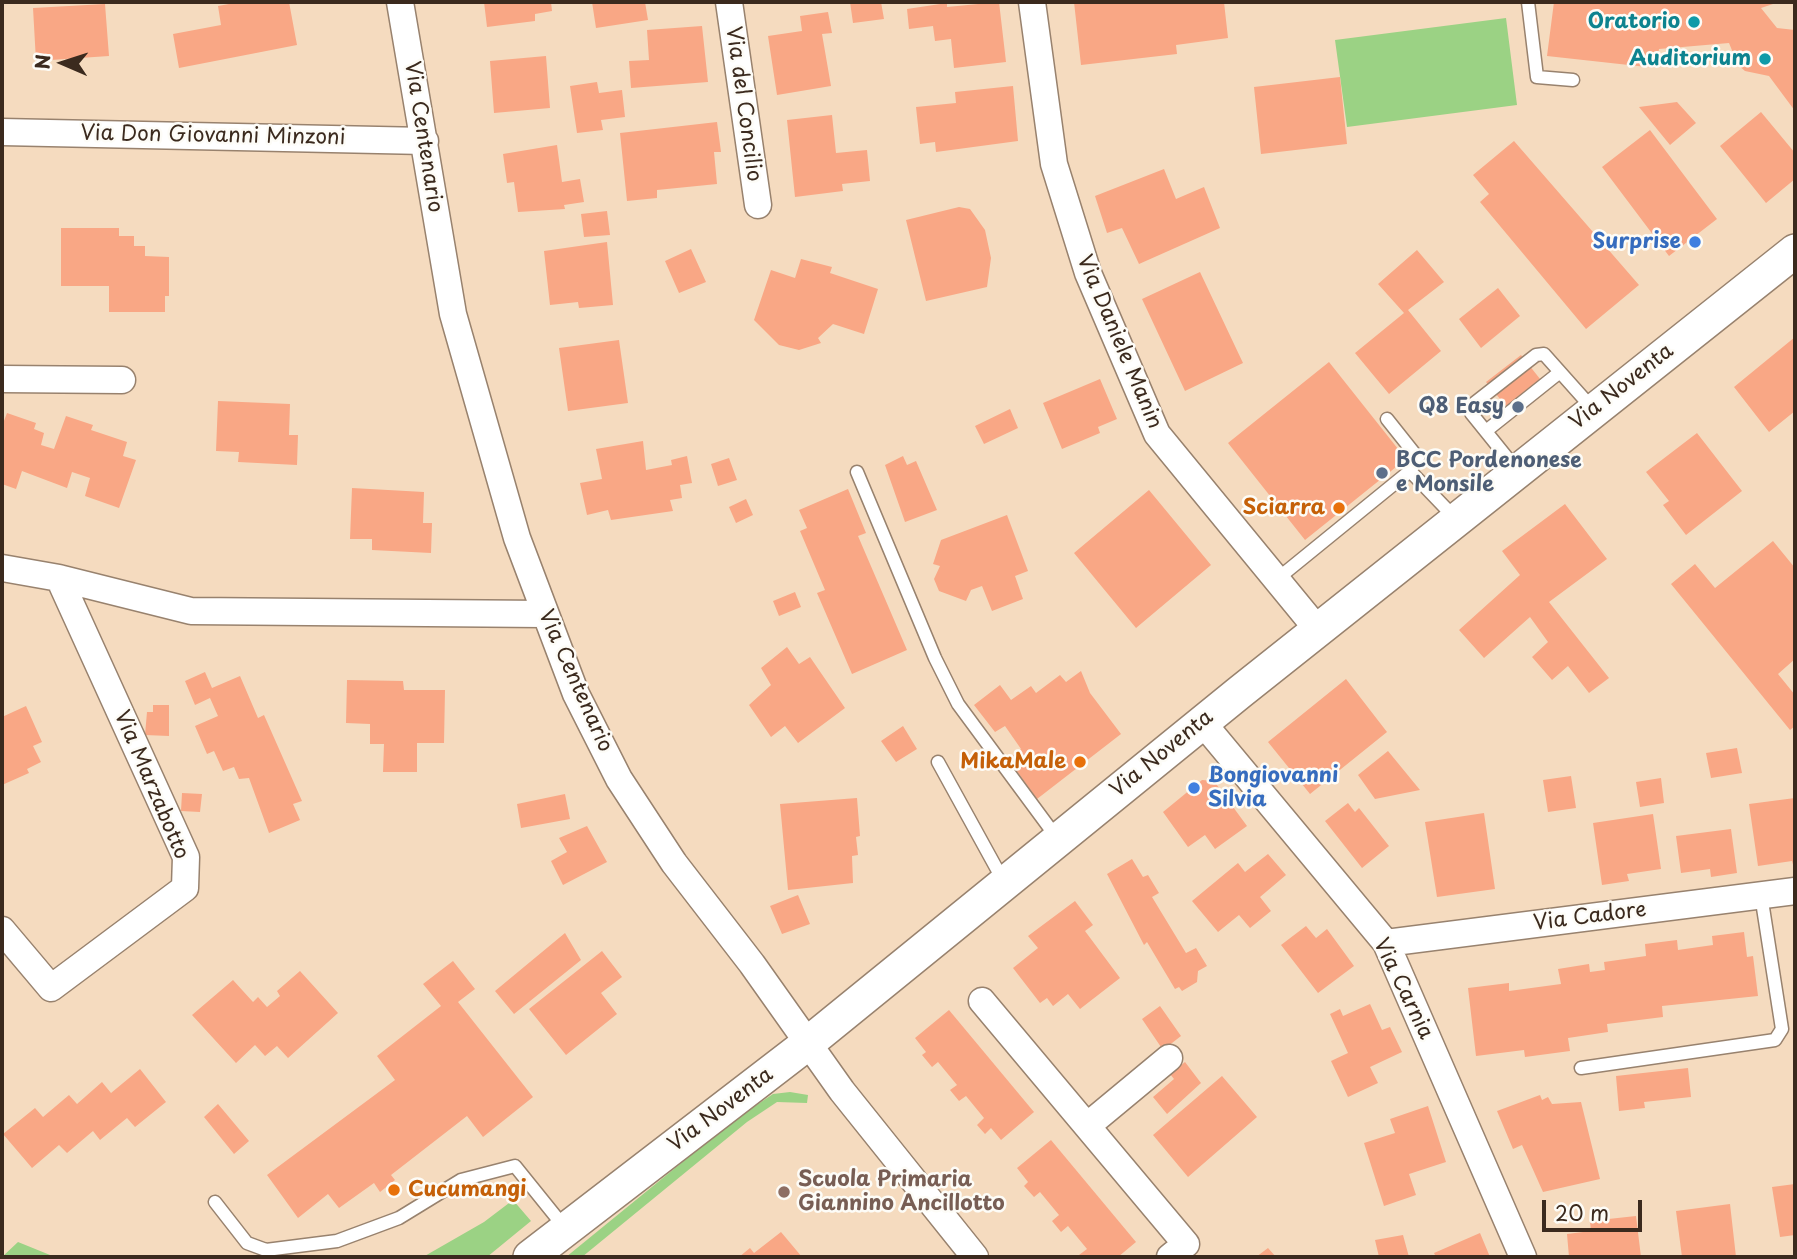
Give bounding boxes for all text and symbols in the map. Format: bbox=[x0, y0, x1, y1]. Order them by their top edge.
place label: Oratorio bbox=[1588, 9, 1680, 35]
marker: Oratorio bbox=[1686, 14, 1702, 30]
street label: Via del Concilio bbox=[720, 25, 766, 183]
north arrow bbox=[28, 28, 98, 98]
place label: Auditorium bbox=[1629, 46, 1751, 72]
marker: Auditorium bbox=[1757, 51, 1773, 67]
text: N bbox=[28, 54, 56, 70]
street label: Via Centenario bbox=[399, 60, 447, 214]
street label: Via Don Giovanni Minzoni bbox=[80, 121, 346, 151]
place label: Surprise bbox=[1592, 229, 1681, 255]
marker: Surprise bbox=[1687, 234, 1703, 250]
street label: Via Daniele Manin bbox=[1071, 251, 1167, 433]
street label: Via Noventa bbox=[1565, 339, 1679, 435]
place label: Q8 Easy bbox=[1419, 394, 1504, 420]
marker: Q8 Easy bbox=[1510, 399, 1526, 415]
place label: BCC Pordenonese e Monsile bbox=[1396, 448, 1582, 498]
marker: BCC Pordenonese e Monsile bbox=[1374, 465, 1390, 481]
place label: Sciarra bbox=[1243, 495, 1325, 521]
marker: Sciarra bbox=[1331, 500, 1347, 516]
street label: Via Centenario bbox=[532, 606, 618, 756]
street label: Via Noventa bbox=[1106, 705, 1218, 803]
street label: Via Marzabotto bbox=[108, 707, 194, 863]
place label: MikaMale bbox=[960, 749, 1066, 775]
marker: MikaMale bbox=[1072, 754, 1088, 770]
place label: Bongiovanni Silvia bbox=[1208, 763, 1338, 813]
marker: Bongiovanni Silvia bbox=[1186, 780, 1202, 796]
street label: Via Cadore bbox=[1532, 898, 1648, 936]
street label: Via Carnia bbox=[1368, 934, 1438, 1044]
street label: Via Noventa bbox=[664, 1062, 778, 1158]
place label: Scuola Primaria Giannino Ancillotto bbox=[798, 1167, 1005, 1217]
place label: Cucumangi bbox=[408, 1177, 527, 1203]
marker: Cucumangi bbox=[386, 1182, 402, 1198]
marker: Scuola Primaria Giannino Ancillotto bbox=[776, 1184, 792, 1200]
scale bar bbox=[1545, 1186, 1645, 1230]
text: 20 m bbox=[1555, 1196, 1609, 1228]

